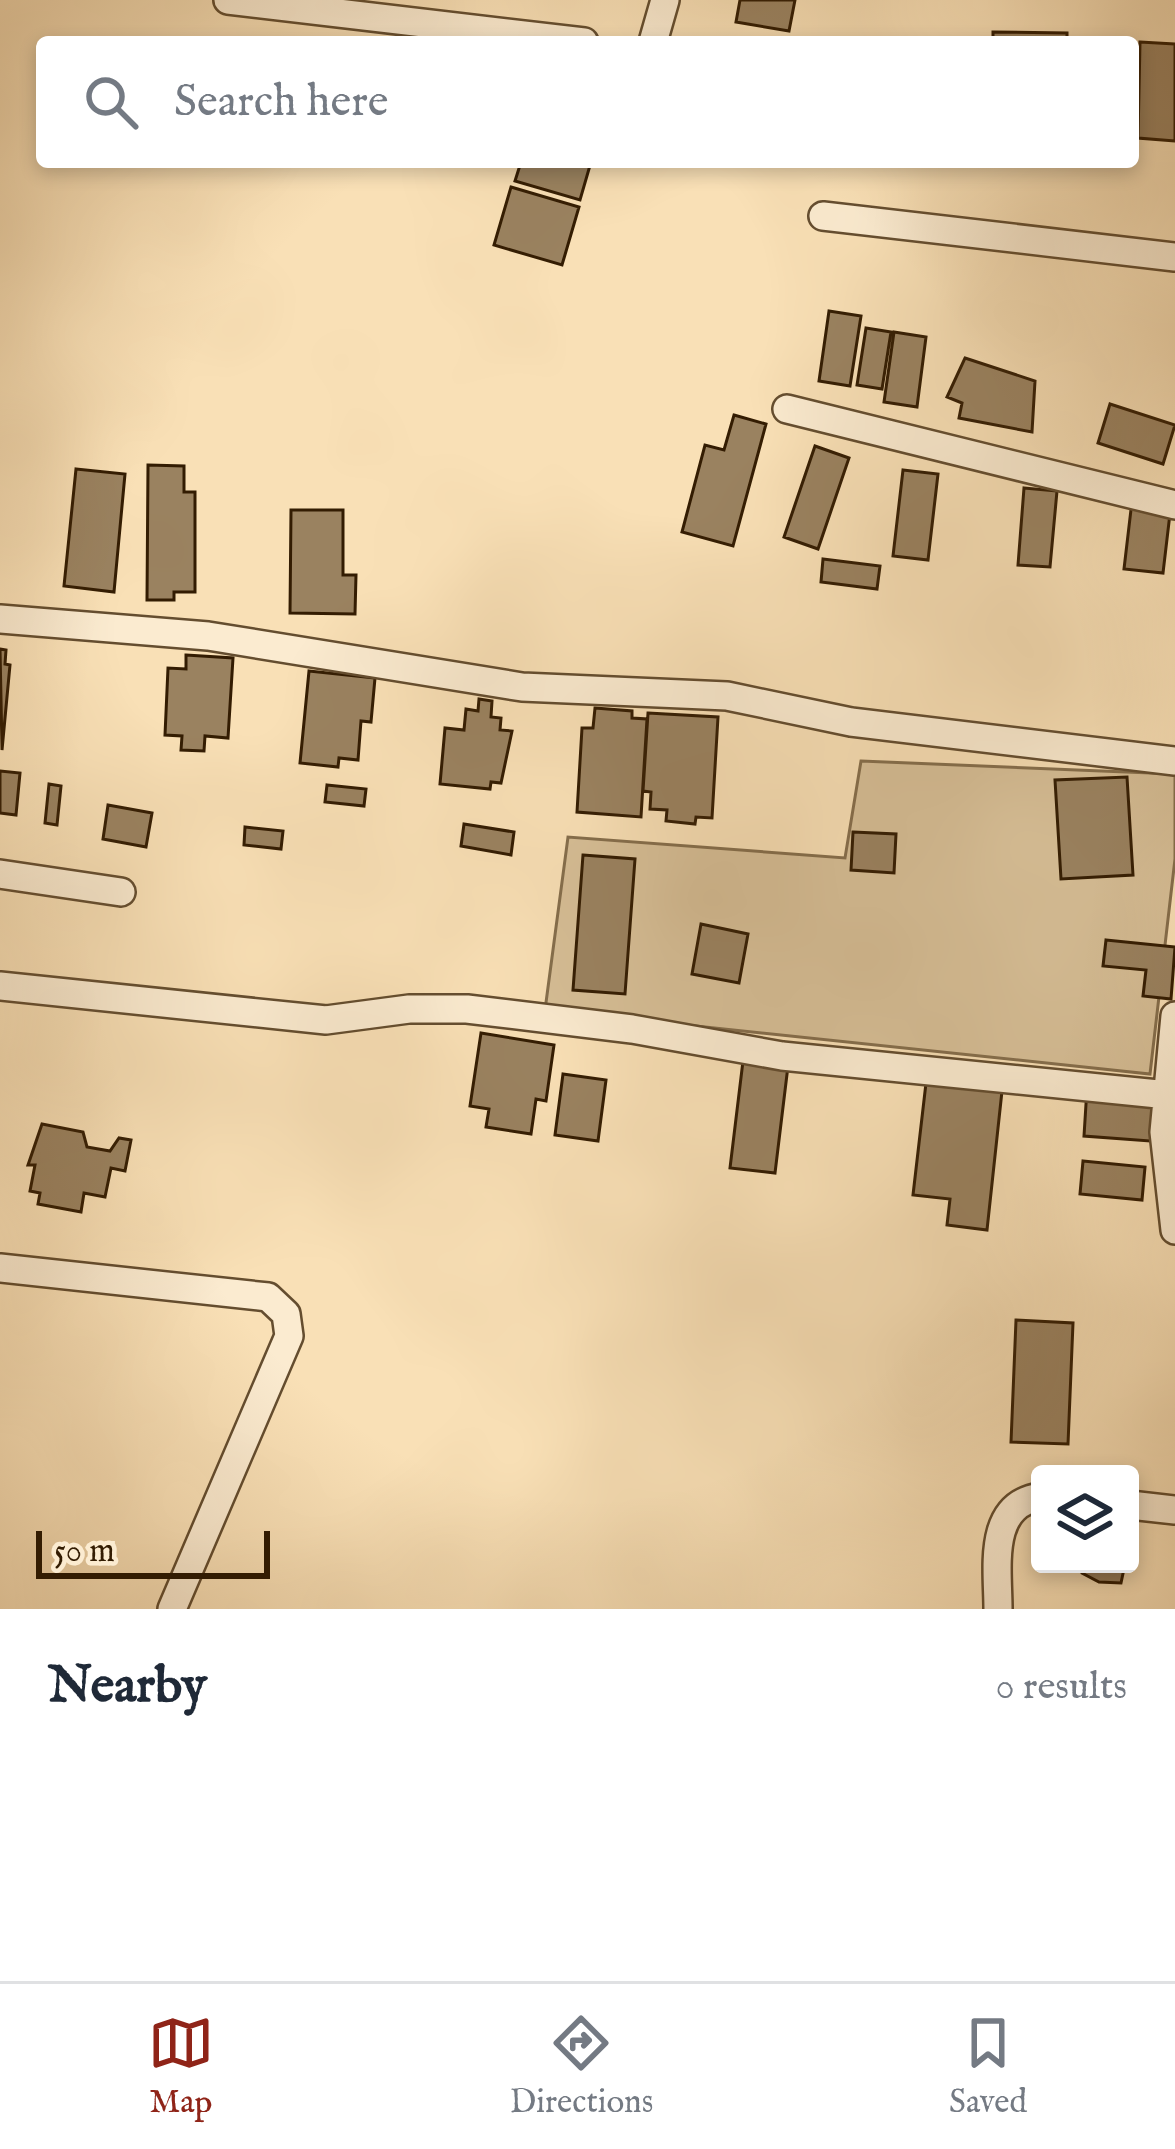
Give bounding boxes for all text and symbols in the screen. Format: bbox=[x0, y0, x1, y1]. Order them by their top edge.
search box bbox=[36, 36, 1139, 168]
icon: search bbox=[78, 69, 144, 135]
text: Search here bbox=[174, 74, 388, 131]
map controls bbox=[1031, 1465, 1139, 1573]
button: layers bbox=[1031, 1465, 1139, 1573]
scale bar bbox=[36, 1525, 270, 1578]
text: 50 m bbox=[54, 1531, 115, 1573]
text: Nearby bbox=[48, 1655, 207, 1720]
text: 0 results bbox=[995, 1663, 1127, 1712]
tab: Map bbox=[148, 2010, 214, 2124]
tab: Directions bbox=[510, 2010, 653, 2124]
tab: Saved bbox=[949, 2010, 1027, 2124]

